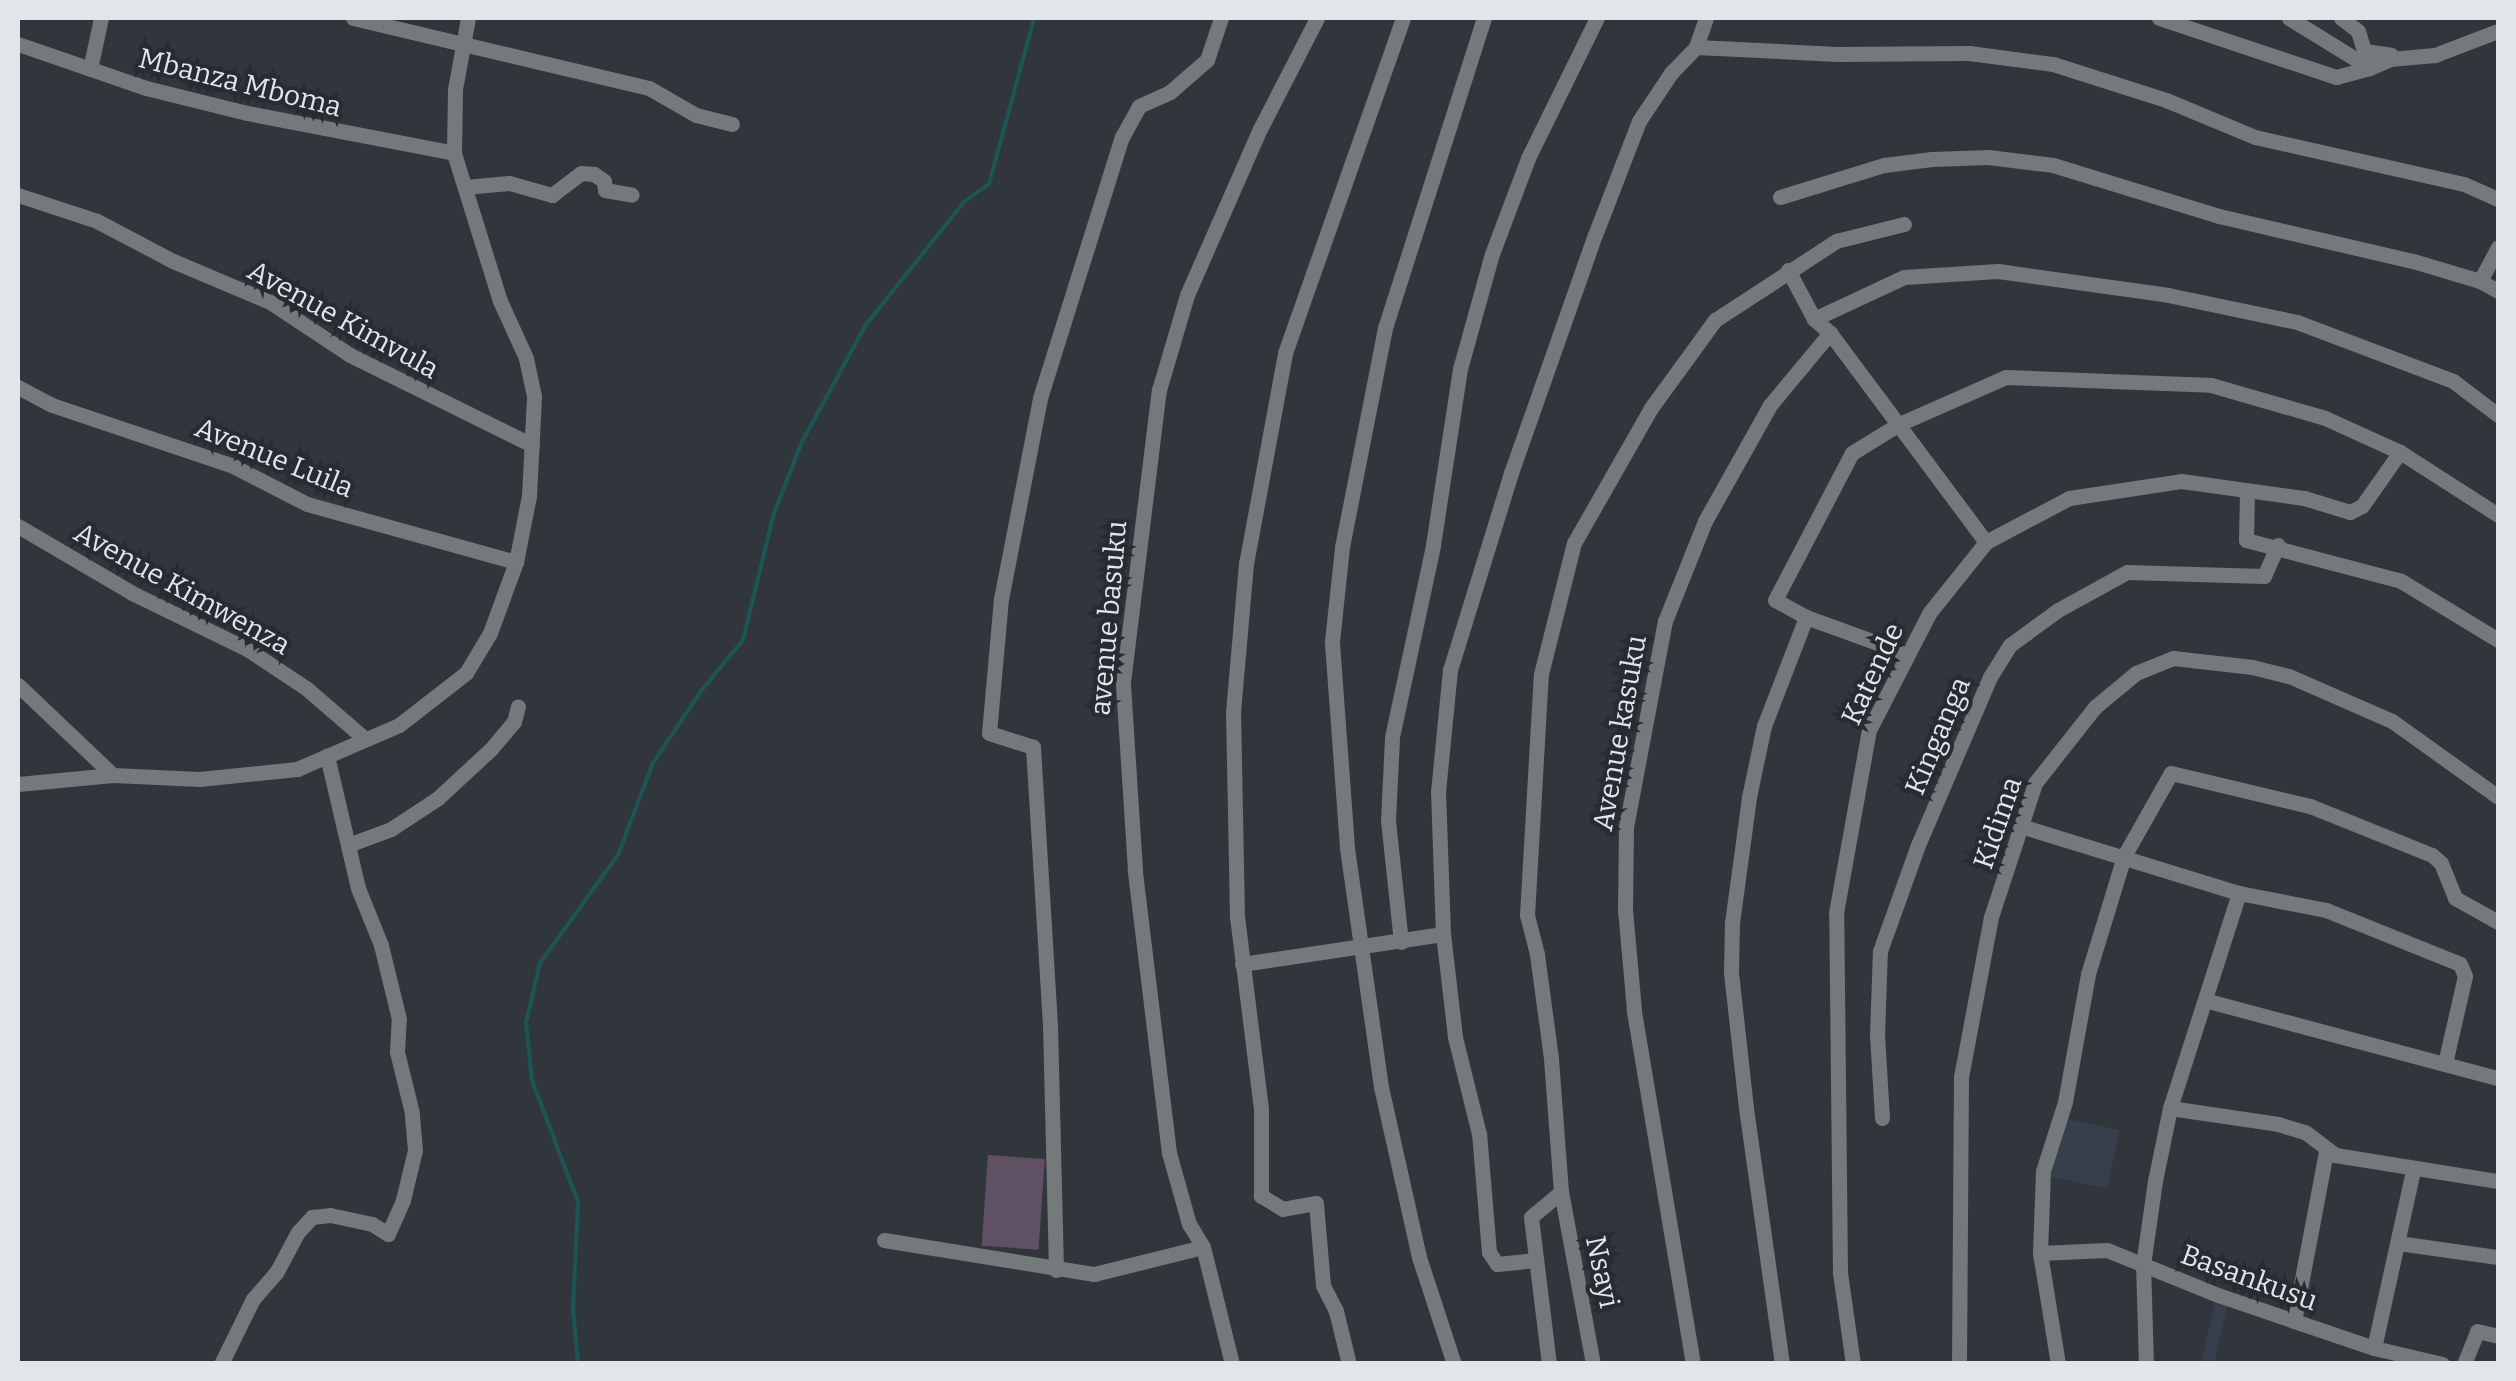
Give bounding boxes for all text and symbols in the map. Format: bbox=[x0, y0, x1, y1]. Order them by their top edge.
street label: Mbanza Mboma bbox=[135, 42, 345, 124]
street label: Avenue Kimvula bbox=[242, 254, 444, 386]
street label: Avenue Luila bbox=[190, 411, 358, 505]
street label: Avenue Kimwenza bbox=[68, 516, 296, 662]
street label: avenue basuku bbox=[1084, 519, 1134, 717]
street label: Katende bbox=[1835, 618, 1911, 730]
street label: Avenue kasuku bbox=[1586, 633, 1654, 833]
street label: Kinganga bbox=[1898, 672, 1978, 800]
street label: Kidima bbox=[1967, 773, 2029, 873]
street label: Nsayi bbox=[1578, 1233, 1626, 1311]
street label: Basankusu bbox=[2176, 1238, 2322, 1318]

